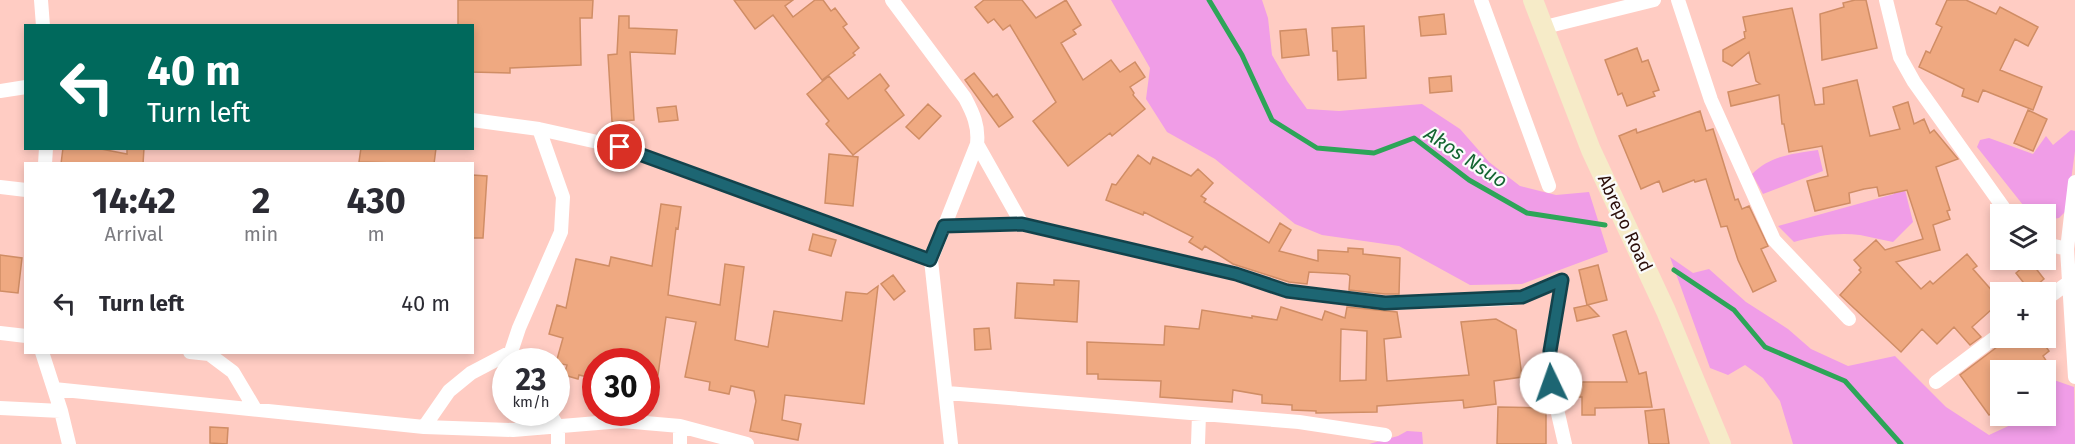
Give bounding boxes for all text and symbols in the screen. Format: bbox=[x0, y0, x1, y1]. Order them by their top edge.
text: 40 m bbox=[147, 46, 241, 96]
icon: left bbox=[48, 48, 126, 126]
text: Turn left bbox=[147, 97, 250, 129]
pin bbox=[594, 121, 645, 172]
water label: Akos Nsuo bbox=[1419, 121, 1512, 193]
icon: arrive bbox=[603, 130, 636, 163]
street label: Abrepo Road bbox=[1593, 171, 1657, 275]
text: 14:42 bbox=[92, 179, 176, 223]
text: 2 bbox=[252, 179, 270, 223]
text: 430 bbox=[346, 179, 406, 223]
map controls bbox=[1990, 204, 2056, 426]
button: layers bbox=[1990, 204, 2056, 270]
text: Arrival bbox=[105, 222, 163, 246]
text: min bbox=[244, 222, 278, 246]
text: m bbox=[368, 222, 385, 246]
button: + bbox=[1990, 282, 2056, 348]
icon: left bbox=[48, 287, 81, 320]
text: Turn left bbox=[99, 290, 184, 317]
text: 40 m bbox=[401, 290, 450, 317]
speed limit sign: 30 bbox=[582, 348, 660, 426]
position arrow bbox=[1519, 351, 1583, 415]
button: − bbox=[1990, 360, 2056, 426]
text: 23 bbox=[516, 362, 546, 398]
text: km/h bbox=[512, 393, 550, 411]

